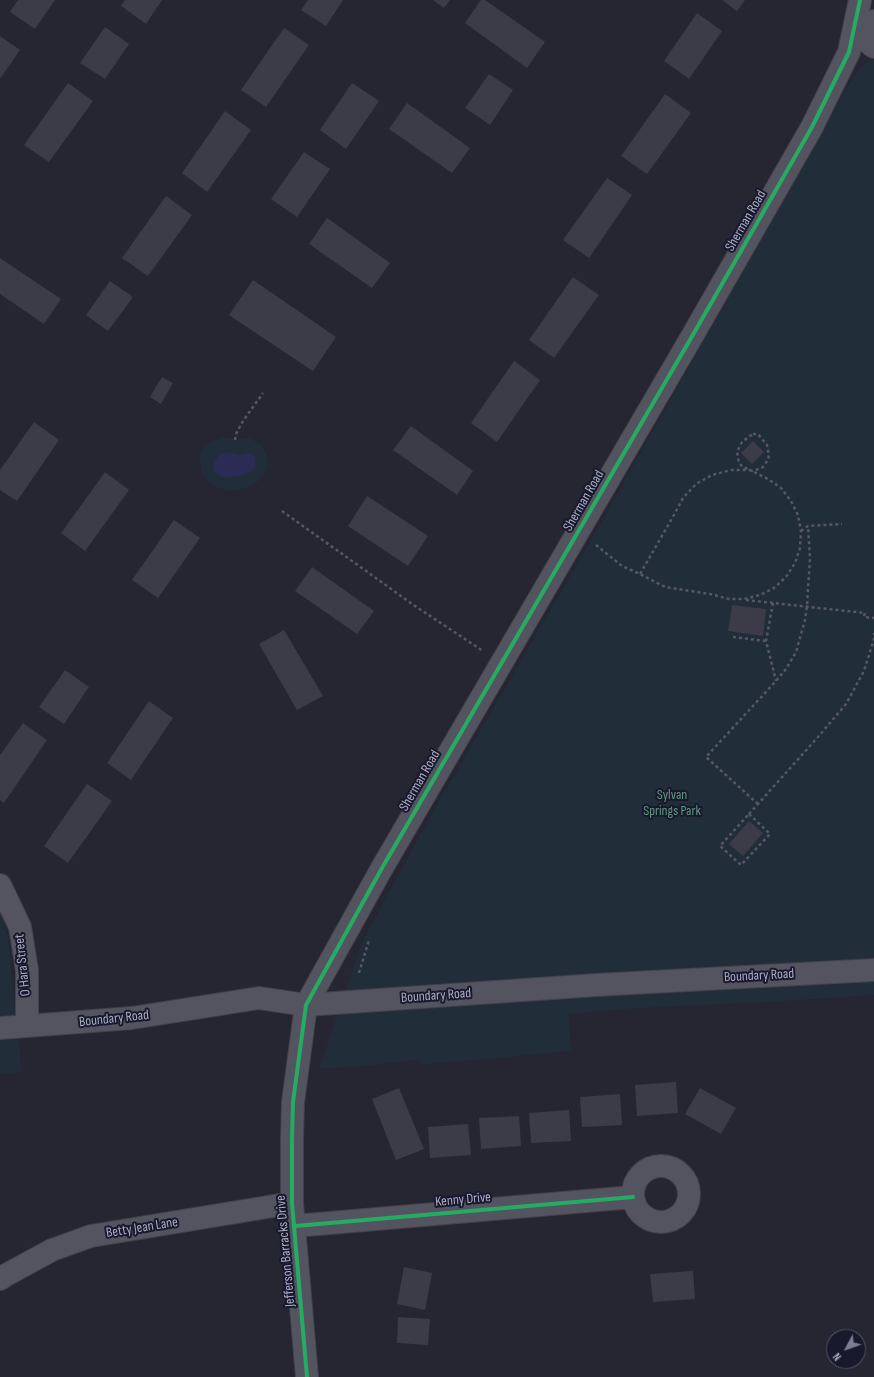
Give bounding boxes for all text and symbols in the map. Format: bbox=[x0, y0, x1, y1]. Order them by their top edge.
street label: Sherman Road bbox=[722, 188, 770, 254]
street label: Sherman Road bbox=[560, 468, 608, 534]
street label: Sherman Road bbox=[396, 748, 444, 814]
park label: Sylvan Springs Park bbox=[643, 787, 701, 820]
street label: O Hara Street bbox=[11, 933, 35, 997]
street label: Boundary Road bbox=[724, 966, 794, 986]
street label: Boundary Road bbox=[400, 985, 472, 1007]
street label: Boundary Road bbox=[78, 1007, 150, 1031]
street label: Kenny Drive bbox=[435, 1189, 491, 1211]
street label: Jefferson Barracks Drive bbox=[273, 1194, 299, 1308]
street label: Betty Jean Lane bbox=[105, 1214, 179, 1242]
north arrow bbox=[826, 1329, 866, 1369]
text: N bbox=[830, 1350, 844, 1363]

